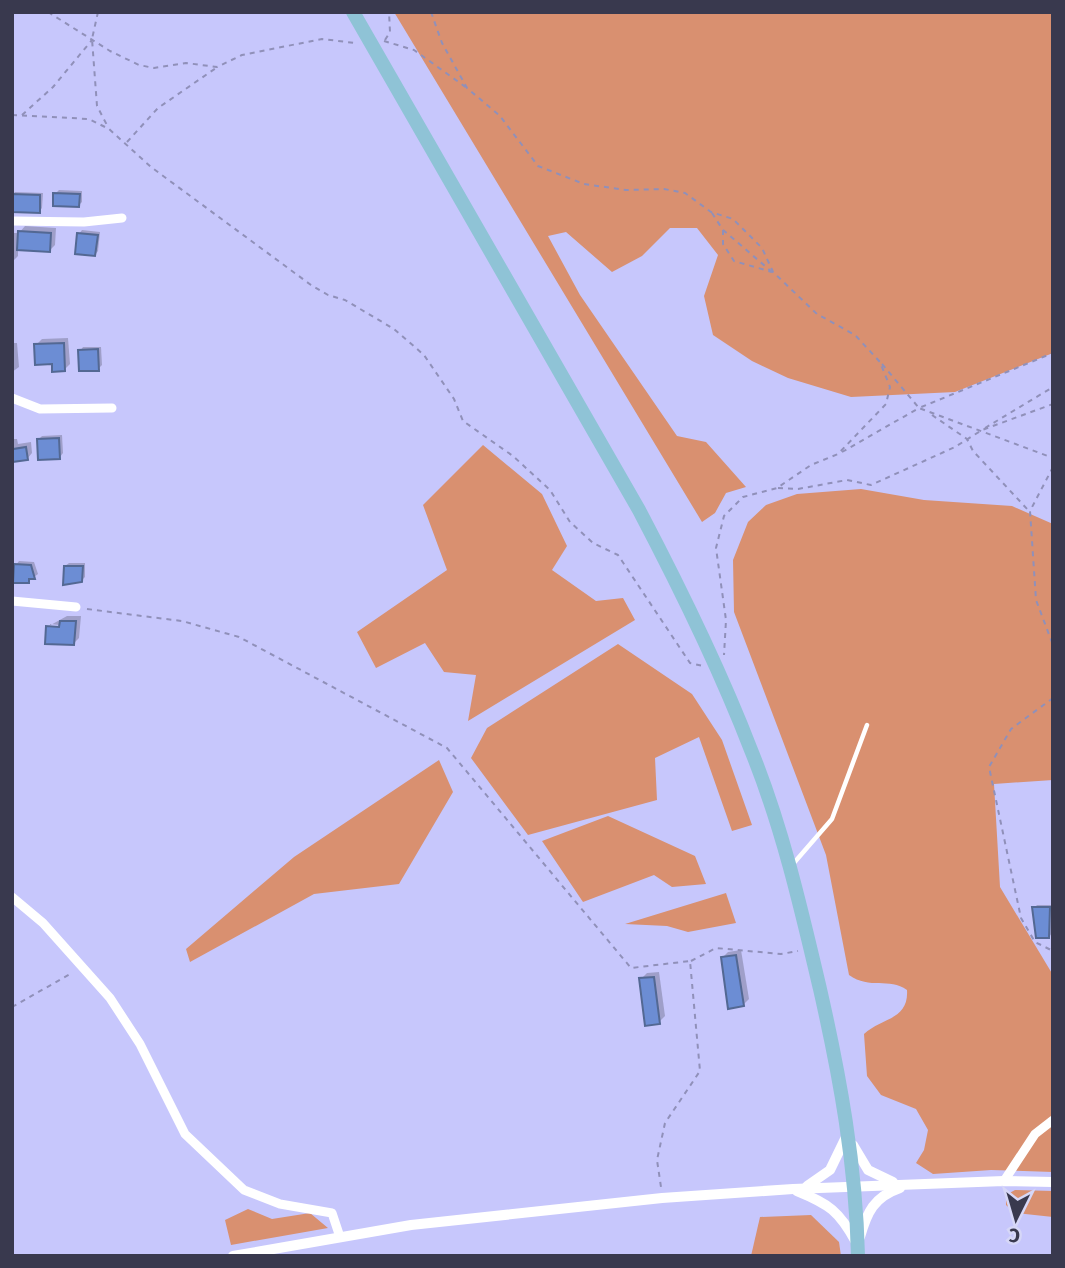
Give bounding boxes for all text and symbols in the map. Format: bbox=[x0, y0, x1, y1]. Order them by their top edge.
north arrow bbox=[981, 1184, 1051, 1254]
text: С bbox=[1008, 1223, 1021, 1247]

